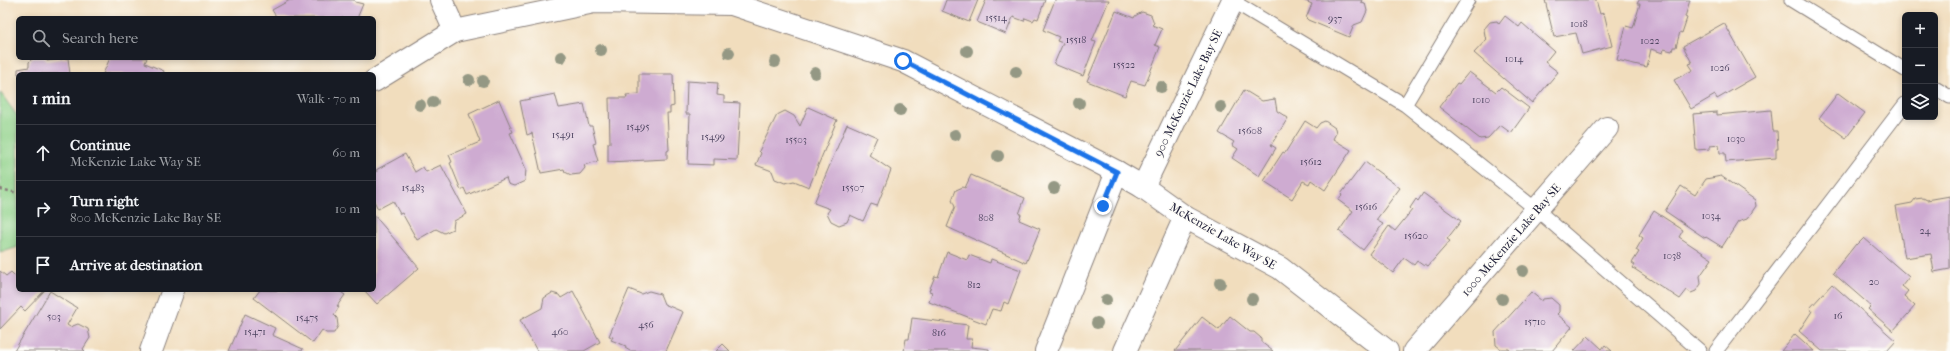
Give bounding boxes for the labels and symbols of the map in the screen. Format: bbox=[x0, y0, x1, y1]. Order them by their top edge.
house number: 15514 bbox=[985, 12, 1008, 24]
house number: 937 bbox=[1328, 13, 1342, 25]
house number: 1018 bbox=[1570, 18, 1588, 30]
street label: 900 McKenzie Lake Bay SE bbox=[1151, 27, 1225, 159]
house number: 15518 bbox=[1066, 34, 1086, 46]
house number: 1022 bbox=[1640, 35, 1660, 47]
route start bbox=[894, 52, 912, 70]
house number: 1014 bbox=[1505, 53, 1524, 65]
house number: 15522 bbox=[1113, 59, 1135, 71]
house number: 1026 bbox=[1710, 62, 1730, 74]
house number: 1010 bbox=[1472, 94, 1490, 106]
house number: 15495 bbox=[626, 121, 650, 133]
house number: 15608 bbox=[1238, 125, 1262, 137]
house number: 15491 bbox=[552, 129, 574, 141]
house number: 15499 bbox=[701, 131, 725, 143]
house number: 1030 bbox=[1727, 133, 1745, 145]
house number: 15503 bbox=[785, 134, 807, 146]
house number: 15612 bbox=[1300, 156, 1322, 168]
street label: 1000 McKenzie Lake Bay SE bbox=[1458, 181, 1564, 299]
house number: 15483 bbox=[402, 182, 424, 194]
house number: 15507 bbox=[842, 182, 864, 194]
route end bbox=[1094, 197, 1112, 215]
street label: McKenzie Lake Way SE bbox=[1167, 200, 1279, 272]
house number: 15616 bbox=[1355, 201, 1378, 213]
house number: 1034 bbox=[1701, 210, 1722, 222]
house number: 808 bbox=[978, 212, 994, 224]
house number: 24 bbox=[1919, 225, 1932, 237]
house number: 15620 bbox=[1404, 230, 1428, 242]
house number: 1038 bbox=[1663, 250, 1681, 262]
house number: 20 bbox=[1869, 276, 1879, 288]
house number: 812 bbox=[967, 279, 981, 291]
house number: 16 bbox=[1834, 310, 1843, 322]
house number: 503 bbox=[47, 311, 61, 323]
house number: 15475 bbox=[296, 312, 318, 324]
house number: 15710 bbox=[1524, 316, 1546, 328]
house number: 456 bbox=[638, 319, 654, 331]
house number: 15471 bbox=[244, 326, 266, 338]
house number: 460 bbox=[552, 326, 568, 338]
house number: 816 bbox=[932, 327, 947, 339]

